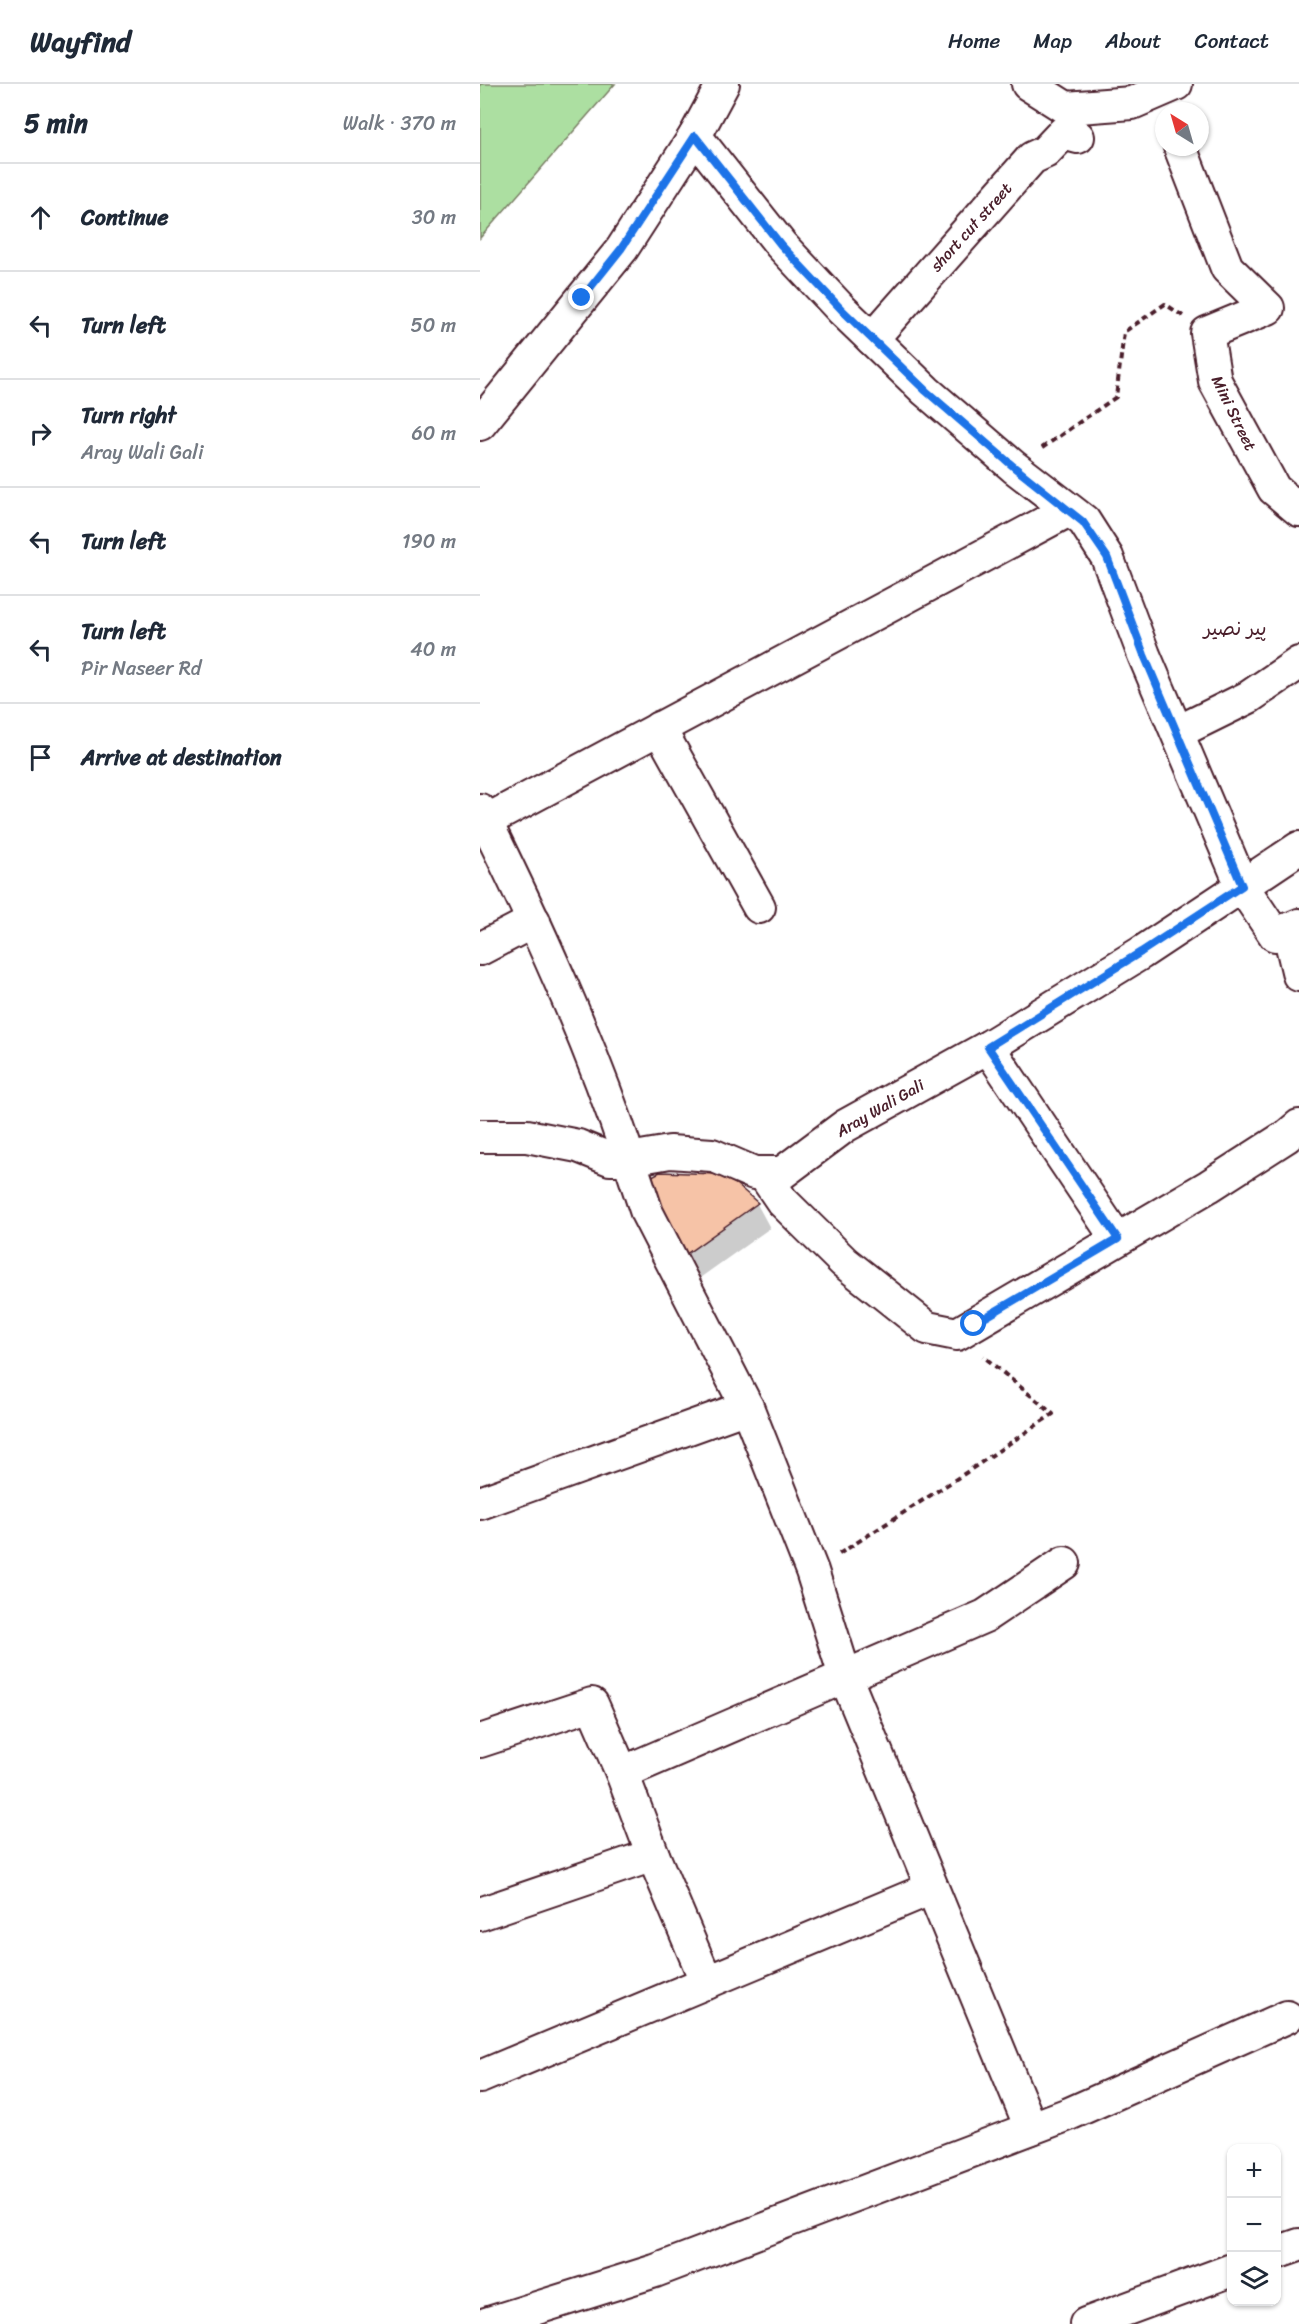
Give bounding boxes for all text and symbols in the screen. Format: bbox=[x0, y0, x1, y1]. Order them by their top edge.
text: Wayfind bbox=[30, 17, 131, 66]
text: Home bbox=[948, 22, 1000, 60]
text: Map bbox=[1033, 22, 1072, 60]
text: About bbox=[1105, 22, 1162, 60]
text: Contact bbox=[1195, 22, 1269, 60]
text: 5 min bbox=[24, 100, 88, 146]
north arrow bbox=[1155, 102, 1209, 156]
text: Walk · 370 m bbox=[343, 106, 456, 141]
street label: short cut street bbox=[922, 175, 1019, 279]
text: Continue bbox=[81, 198, 169, 237]
text: 30 m bbox=[412, 200, 456, 235]
icon: ahead bbox=[24, 201, 57, 234]
route end bbox=[568, 284, 594, 310]
text: Turn left bbox=[81, 306, 166, 345]
text: 50 m bbox=[411, 308, 456, 343]
icon: left bbox=[24, 309, 57, 342]
street label: Mini Street bbox=[1203, 370, 1265, 456]
text: Turn right bbox=[81, 396, 176, 435]
text: 60 m bbox=[411, 416, 456, 451]
icon: right bbox=[24, 417, 57, 450]
text: Aray Wali Gali bbox=[81, 435, 204, 470]
text: Turn left bbox=[81, 522, 166, 561]
text: 190 m bbox=[402, 524, 456, 559]
icon: left bbox=[24, 525, 57, 558]
district label: پیر نصیر bbox=[1201, 611, 1267, 646]
text: Turn left bbox=[81, 612, 166, 651]
text: 40 m bbox=[410, 632, 456, 667]
icon: left bbox=[24, 633, 57, 666]
text: Pir Naseer Rd bbox=[81, 651, 201, 686]
text: Arrive at destination bbox=[81, 738, 282, 777]
icon: arrive bbox=[24, 741, 57, 774]
street label: Aray Wali Gali bbox=[829, 1071, 930, 1146]
route start bbox=[960, 1310, 986, 1336]
map controls bbox=[1227, 2144, 1281, 2306]
button: + bbox=[1227, 2144, 1281, 2198]
button: − bbox=[1227, 2198, 1281, 2252]
button: layers bbox=[1227, 2252, 1281, 2306]

